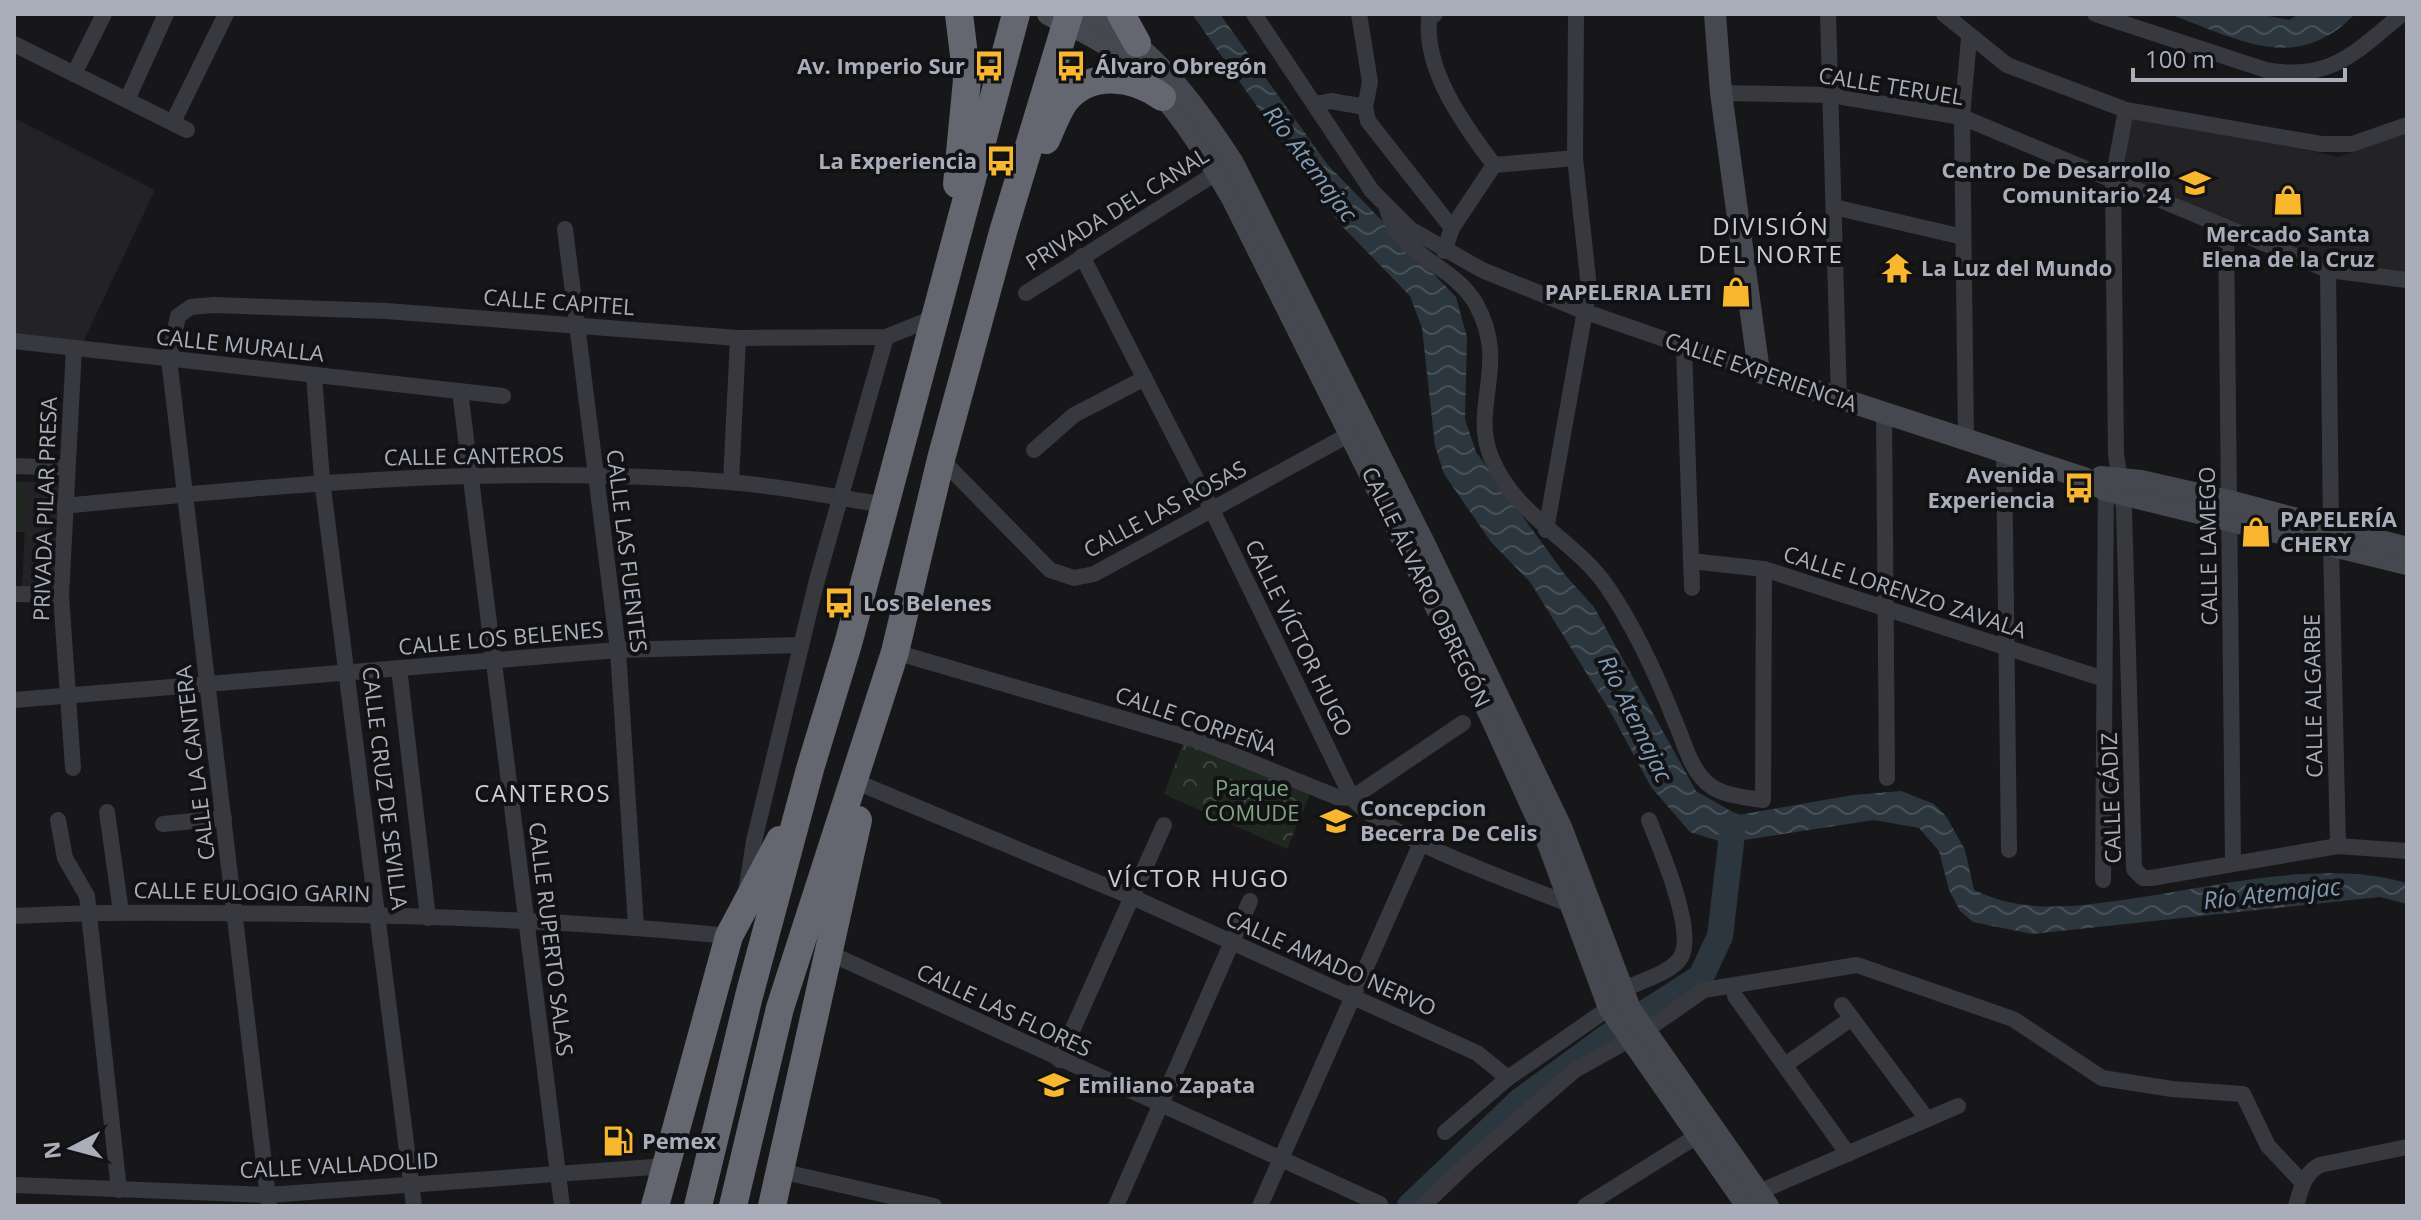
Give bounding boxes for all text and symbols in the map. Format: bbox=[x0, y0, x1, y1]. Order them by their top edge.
scale bar bbox=[2133, 32, 2345, 82]
text: 100 m bbox=[2145, 42, 2215, 75]
bus stop icon: Av. Imperio Sur bbox=[972, 49, 1006, 83]
bus stop icon: Álvaro Obregón bbox=[1054, 49, 1088, 83]
place label: Av. Imperio Sur bbox=[797, 50, 965, 80]
place label: Álvaro Obregón bbox=[1095, 50, 1267, 80]
street label: CALLE TERUEL bbox=[1817, 59, 1966, 111]
water label: Río Atemajac bbox=[1257, 98, 1367, 229]
street label: PRIVADA DEL CANAL bbox=[1019, 140, 1214, 277]
bus stop icon: La Experiencia bbox=[984, 144, 1018, 178]
place label: La Experiencia bbox=[818, 145, 977, 175]
place label: Centro De Desarrollo Comunitario 24 bbox=[1941, 154, 2171, 209]
school or university icon: Centro De Desarrollo Comunitario 24 bbox=[2178, 166, 2212, 200]
shop icon: Mercado Santa Elena de la Cruz bbox=[2271, 183, 2305, 217]
district label: DIVISIÓN DEL NORTE bbox=[1698, 209, 1844, 270]
place label: Mercado Santa Elena de la Cruz bbox=[2201, 218, 2375, 273]
temple icon: La Luz del Mundo bbox=[1880, 251, 1914, 285]
place label: La Luz del Mundo bbox=[1921, 252, 2112, 282]
shop icon: PAPELERIA LETI bbox=[1719, 275, 1753, 309]
place label: PAPELERIA LETI bbox=[1545, 276, 1712, 306]
street label: CALLE CAPITEL bbox=[482, 281, 636, 321]
street label: CALLE MURALLA bbox=[155, 320, 326, 368]
street label: CALLE EXPERIENCIA bbox=[1661, 324, 1862, 418]
street label: PRIVADA PILAR PRESA bbox=[25, 396, 63, 622]
street label: CALLE CANTEROS bbox=[384, 438, 564, 472]
street label: CALLE LAS FUENTES bbox=[601, 448, 655, 654]
street label: CALLE LAS ROSAS bbox=[1078, 452, 1251, 564]
place label: Avenida Experiencia bbox=[1928, 459, 2055, 514]
street label: CALLE ÁLVARO OBREGÓN bbox=[1355, 461, 1498, 712]
street label: CALLE LAMEGO bbox=[2191, 466, 2223, 626]
bus stop icon: Avenida Experiencia bbox=[2062, 471, 2096, 505]
place label: PAPELERÍA CHERY bbox=[2280, 503, 2398, 558]
shop icon: PAPELERÍA CHERY bbox=[2239, 515, 2273, 549]
street label: CALLE VÍCTOR HUGO bbox=[1239, 534, 1361, 741]
street label: CALLE LORENZO ZAVALA bbox=[1780, 538, 2031, 645]
bus stop icon: Los Belenes bbox=[822, 586, 856, 620]
place label: Los Belenes bbox=[863, 587, 992, 617]
street label: CALLE LOS BELENES bbox=[397, 613, 605, 661]
street label: CALLE ALGARBE bbox=[2296, 614, 2328, 778]
water label: Río Atemajac bbox=[1591, 649, 1682, 789]
street label: CALLE LA CANTERA bbox=[167, 664, 221, 862]
street label: CALLE CRUZ DE SEVILLA bbox=[356, 665, 416, 911]
street label: CALLE CORPEÑA bbox=[1111, 678, 1281, 762]
street label: CALLE CÁDIZ bbox=[2093, 732, 2127, 864]
park label: Parque COMUDE bbox=[1205, 772, 1299, 827]
district label: CANTEROS bbox=[474, 776, 612, 809]
place label: Concepcion Becerra De Celis bbox=[1360, 792, 1538, 847]
school or university icon: Concepcion Becerra De Celis bbox=[1319, 804, 1353, 838]
street label: CALLE RUPERTO SALAS bbox=[523, 820, 581, 1058]
district label: VÍCTOR HUGO bbox=[1108, 861, 1290, 894]
water label: Río Atemajac bbox=[2202, 869, 2343, 916]
street label: CALLE EULOGIO GARIN bbox=[133, 874, 371, 908]
street label: CALLE AMADO NERVO bbox=[1221, 902, 1442, 1022]
street label: CALLE LAS FLORES bbox=[912, 955, 1097, 1063]
school or university icon: Emiliano Zapata bbox=[1037, 1068, 1071, 1102]
place label: Emiliano Zapata bbox=[1078, 1069, 1255, 1099]
north arrow bbox=[32, 1108, 112, 1188]
fuel station icon: Pemex bbox=[601, 1124, 635, 1158]
place label: Pemex bbox=[642, 1125, 716, 1155]
text: N bbox=[35, 1140, 67, 1161]
street label: CALLE VALLADOLID bbox=[239, 1144, 439, 1184]

